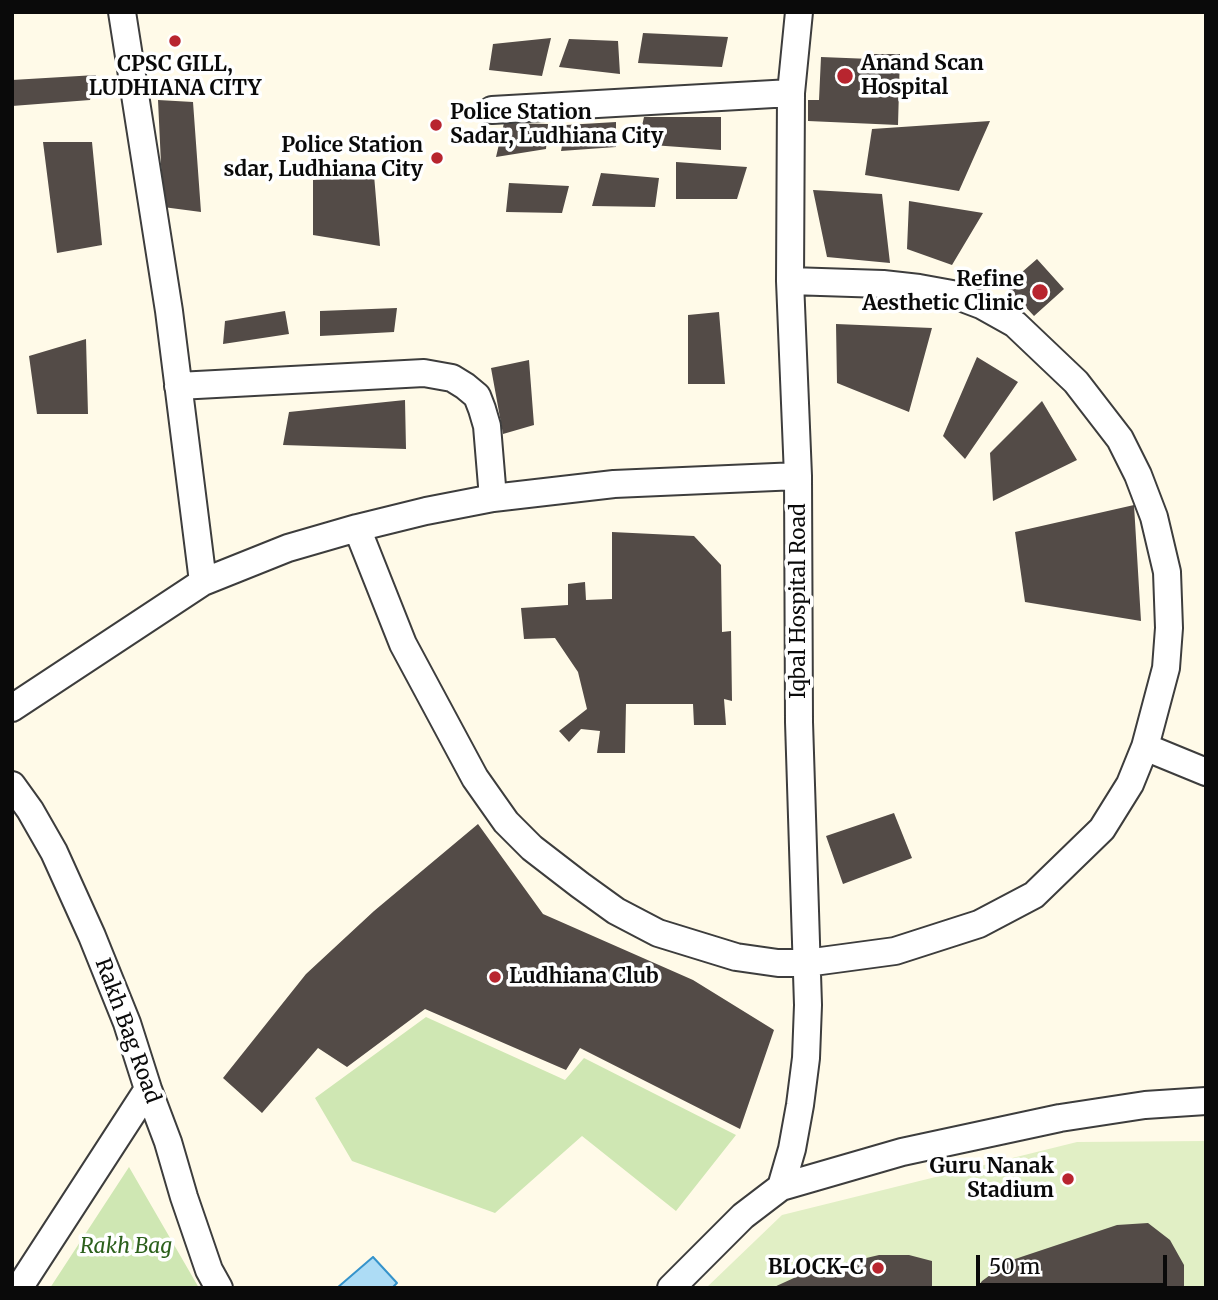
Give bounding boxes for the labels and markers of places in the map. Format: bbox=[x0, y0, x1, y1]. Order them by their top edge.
marker: CPSC GILL, LUDHIANA CITY bbox=[167, 33, 183, 49]
place label: Anand Scan Hospital bbox=[861, 51, 984, 101]
place label: CPSC GILL, LUDHIANA CITY bbox=[89, 52, 261, 102]
marker: Anand Scan Hospital bbox=[835, 66, 855, 86]
place label: Police Station Sadar, Ludhiana City bbox=[450, 100, 663, 150]
marker: Police Station Sadar, Ludhiana City bbox=[428, 117, 444, 133]
place label: Police Station sdar, Ludhiana City bbox=[223, 133, 423, 183]
marker: Police Station sdar, Ludhiana City bbox=[429, 150, 445, 166]
place label: Refine Aesthetic Clinic bbox=[862, 267, 1024, 317]
marker: Refine Aesthetic Clinic bbox=[1030, 282, 1050, 302]
place label: Ludhiana Club bbox=[509, 964, 659, 990]
marker: Ludhiana Club bbox=[487, 969, 503, 985]
place label: Guru Nanak Stadium bbox=[930, 1154, 1054, 1204]
marker: Guru Nanak Stadium bbox=[1060, 1171, 1076, 1187]
place label: BLOCK-C bbox=[768, 1255, 864, 1281]
marker: BLOCK-C bbox=[870, 1260, 886, 1276]

